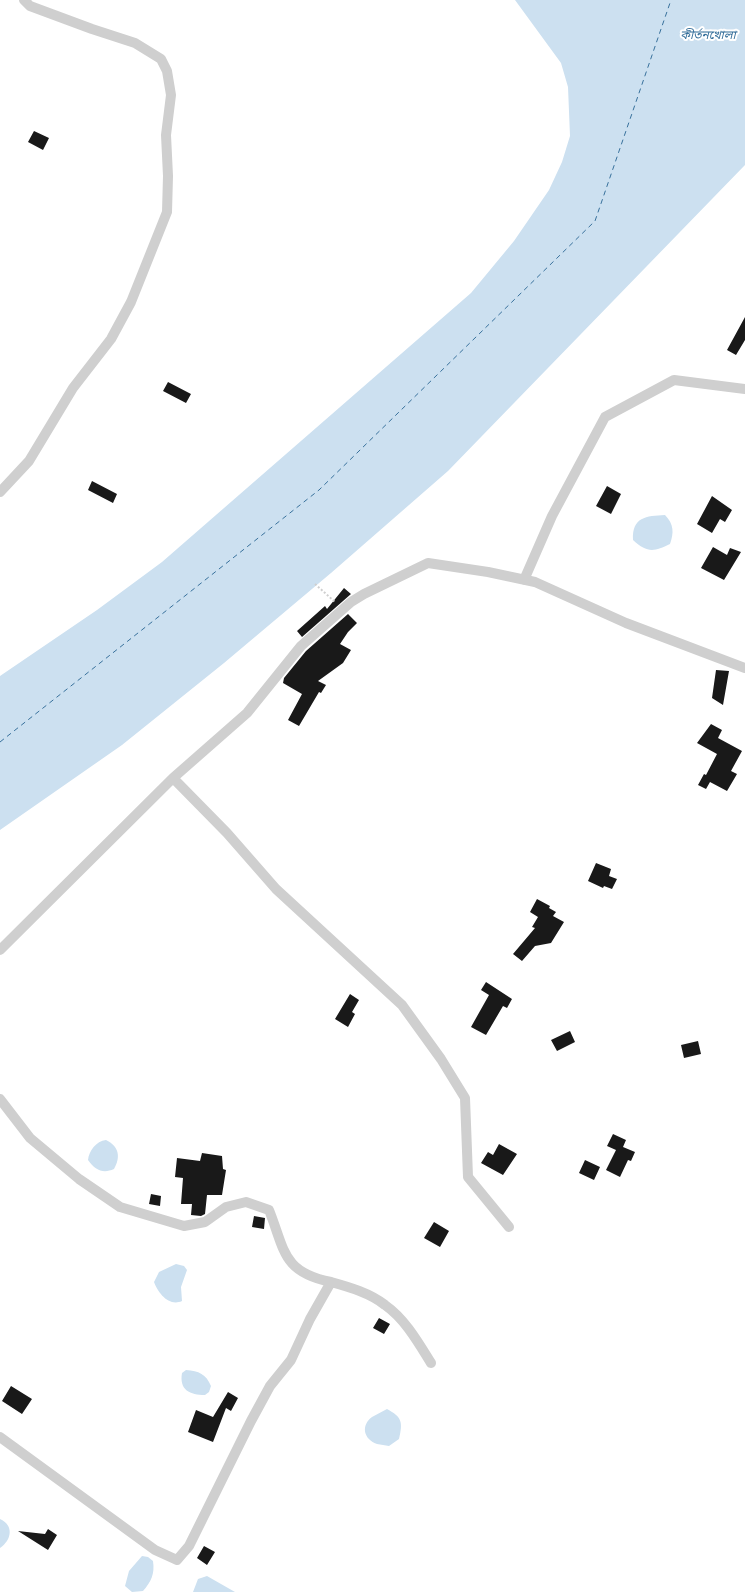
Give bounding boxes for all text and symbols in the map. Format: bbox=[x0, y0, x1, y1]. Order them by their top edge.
water label: কীর্তনখোলা bbox=[680, 29, 736, 43]

